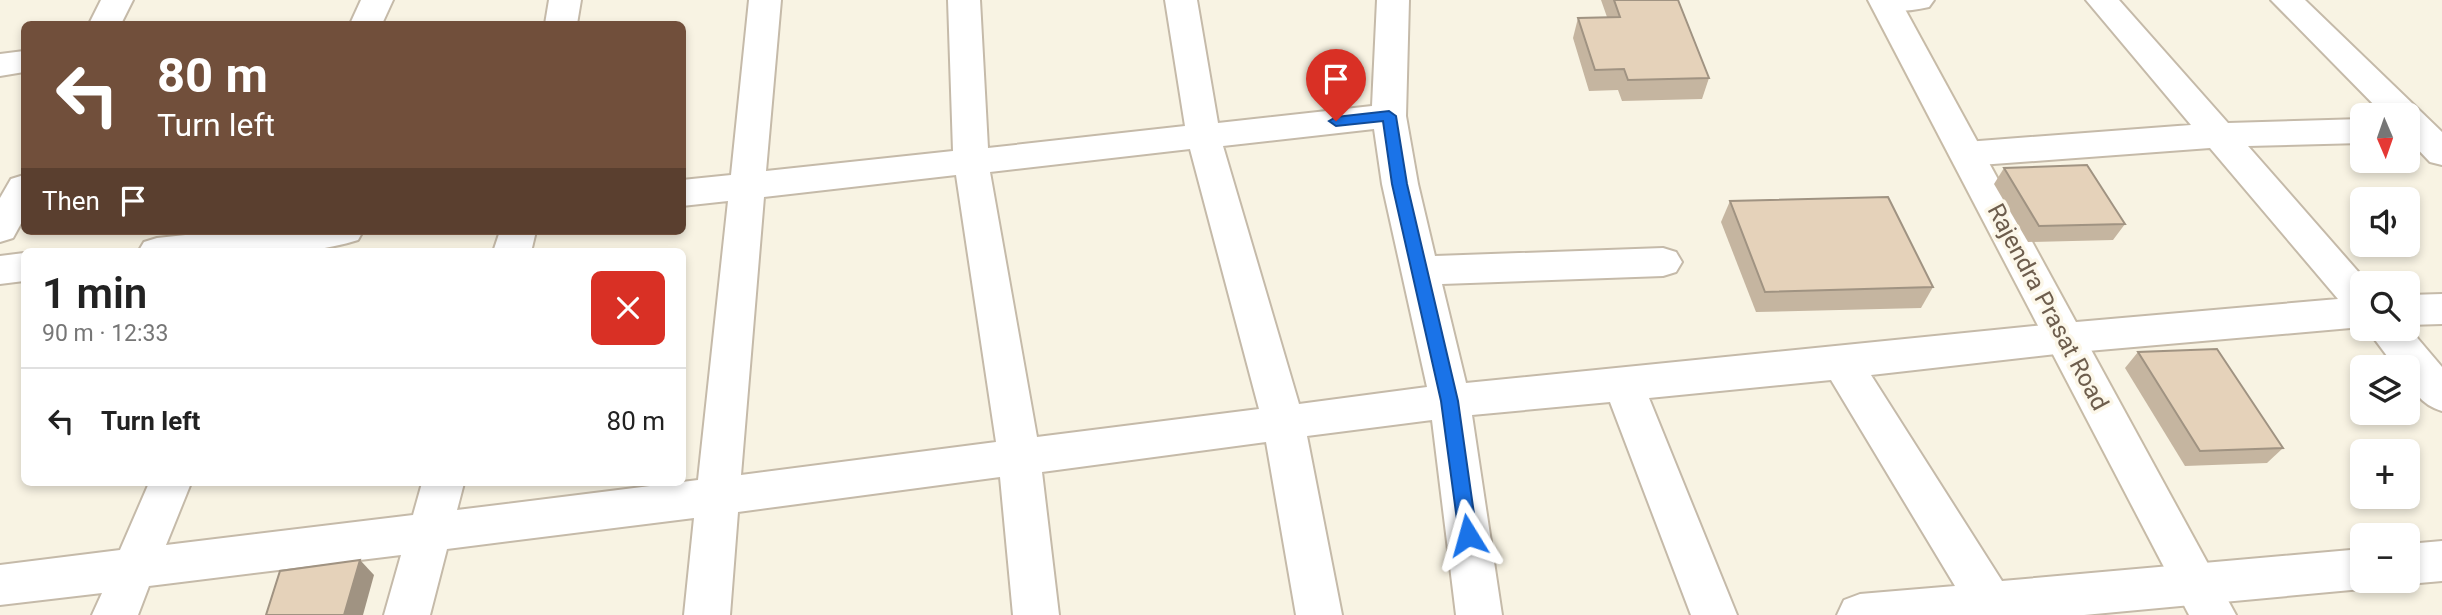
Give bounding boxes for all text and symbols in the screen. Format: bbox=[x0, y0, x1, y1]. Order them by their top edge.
text: 80 m bbox=[157, 47, 268, 104]
icon: left bbox=[42, 49, 133, 140]
pin bbox=[1306, 49, 1366, 121]
icon: arrive bbox=[1317, 60, 1355, 98]
north arrow bbox=[2350, 103, 2420, 173]
map controls bbox=[2350, 103, 2420, 593]
text: Turn left bbox=[157, 106, 275, 144]
icon: arrive bbox=[114, 182, 152, 220]
text: Then bbox=[42, 186, 100, 216]
button: sound bbox=[2350, 187, 2420, 257]
street label: Rajendra Prasat Road bbox=[1982, 199, 2114, 415]
text: 1 min bbox=[42, 269, 147, 318]
button: close bbox=[591, 271, 665, 345]
button: search bbox=[2350, 271, 2420, 341]
text: 90 m · 12:33 bbox=[42, 320, 168, 347]
button: layers bbox=[2350, 355, 2420, 425]
icon: left bbox=[42, 402, 80, 440]
text: Turn left bbox=[101, 406, 200, 436]
text: 80 m bbox=[607, 406, 665, 436]
button: + bbox=[2350, 439, 2420, 509]
position arrow bbox=[1431, 498, 1505, 572]
button: − bbox=[2350, 523, 2420, 593]

